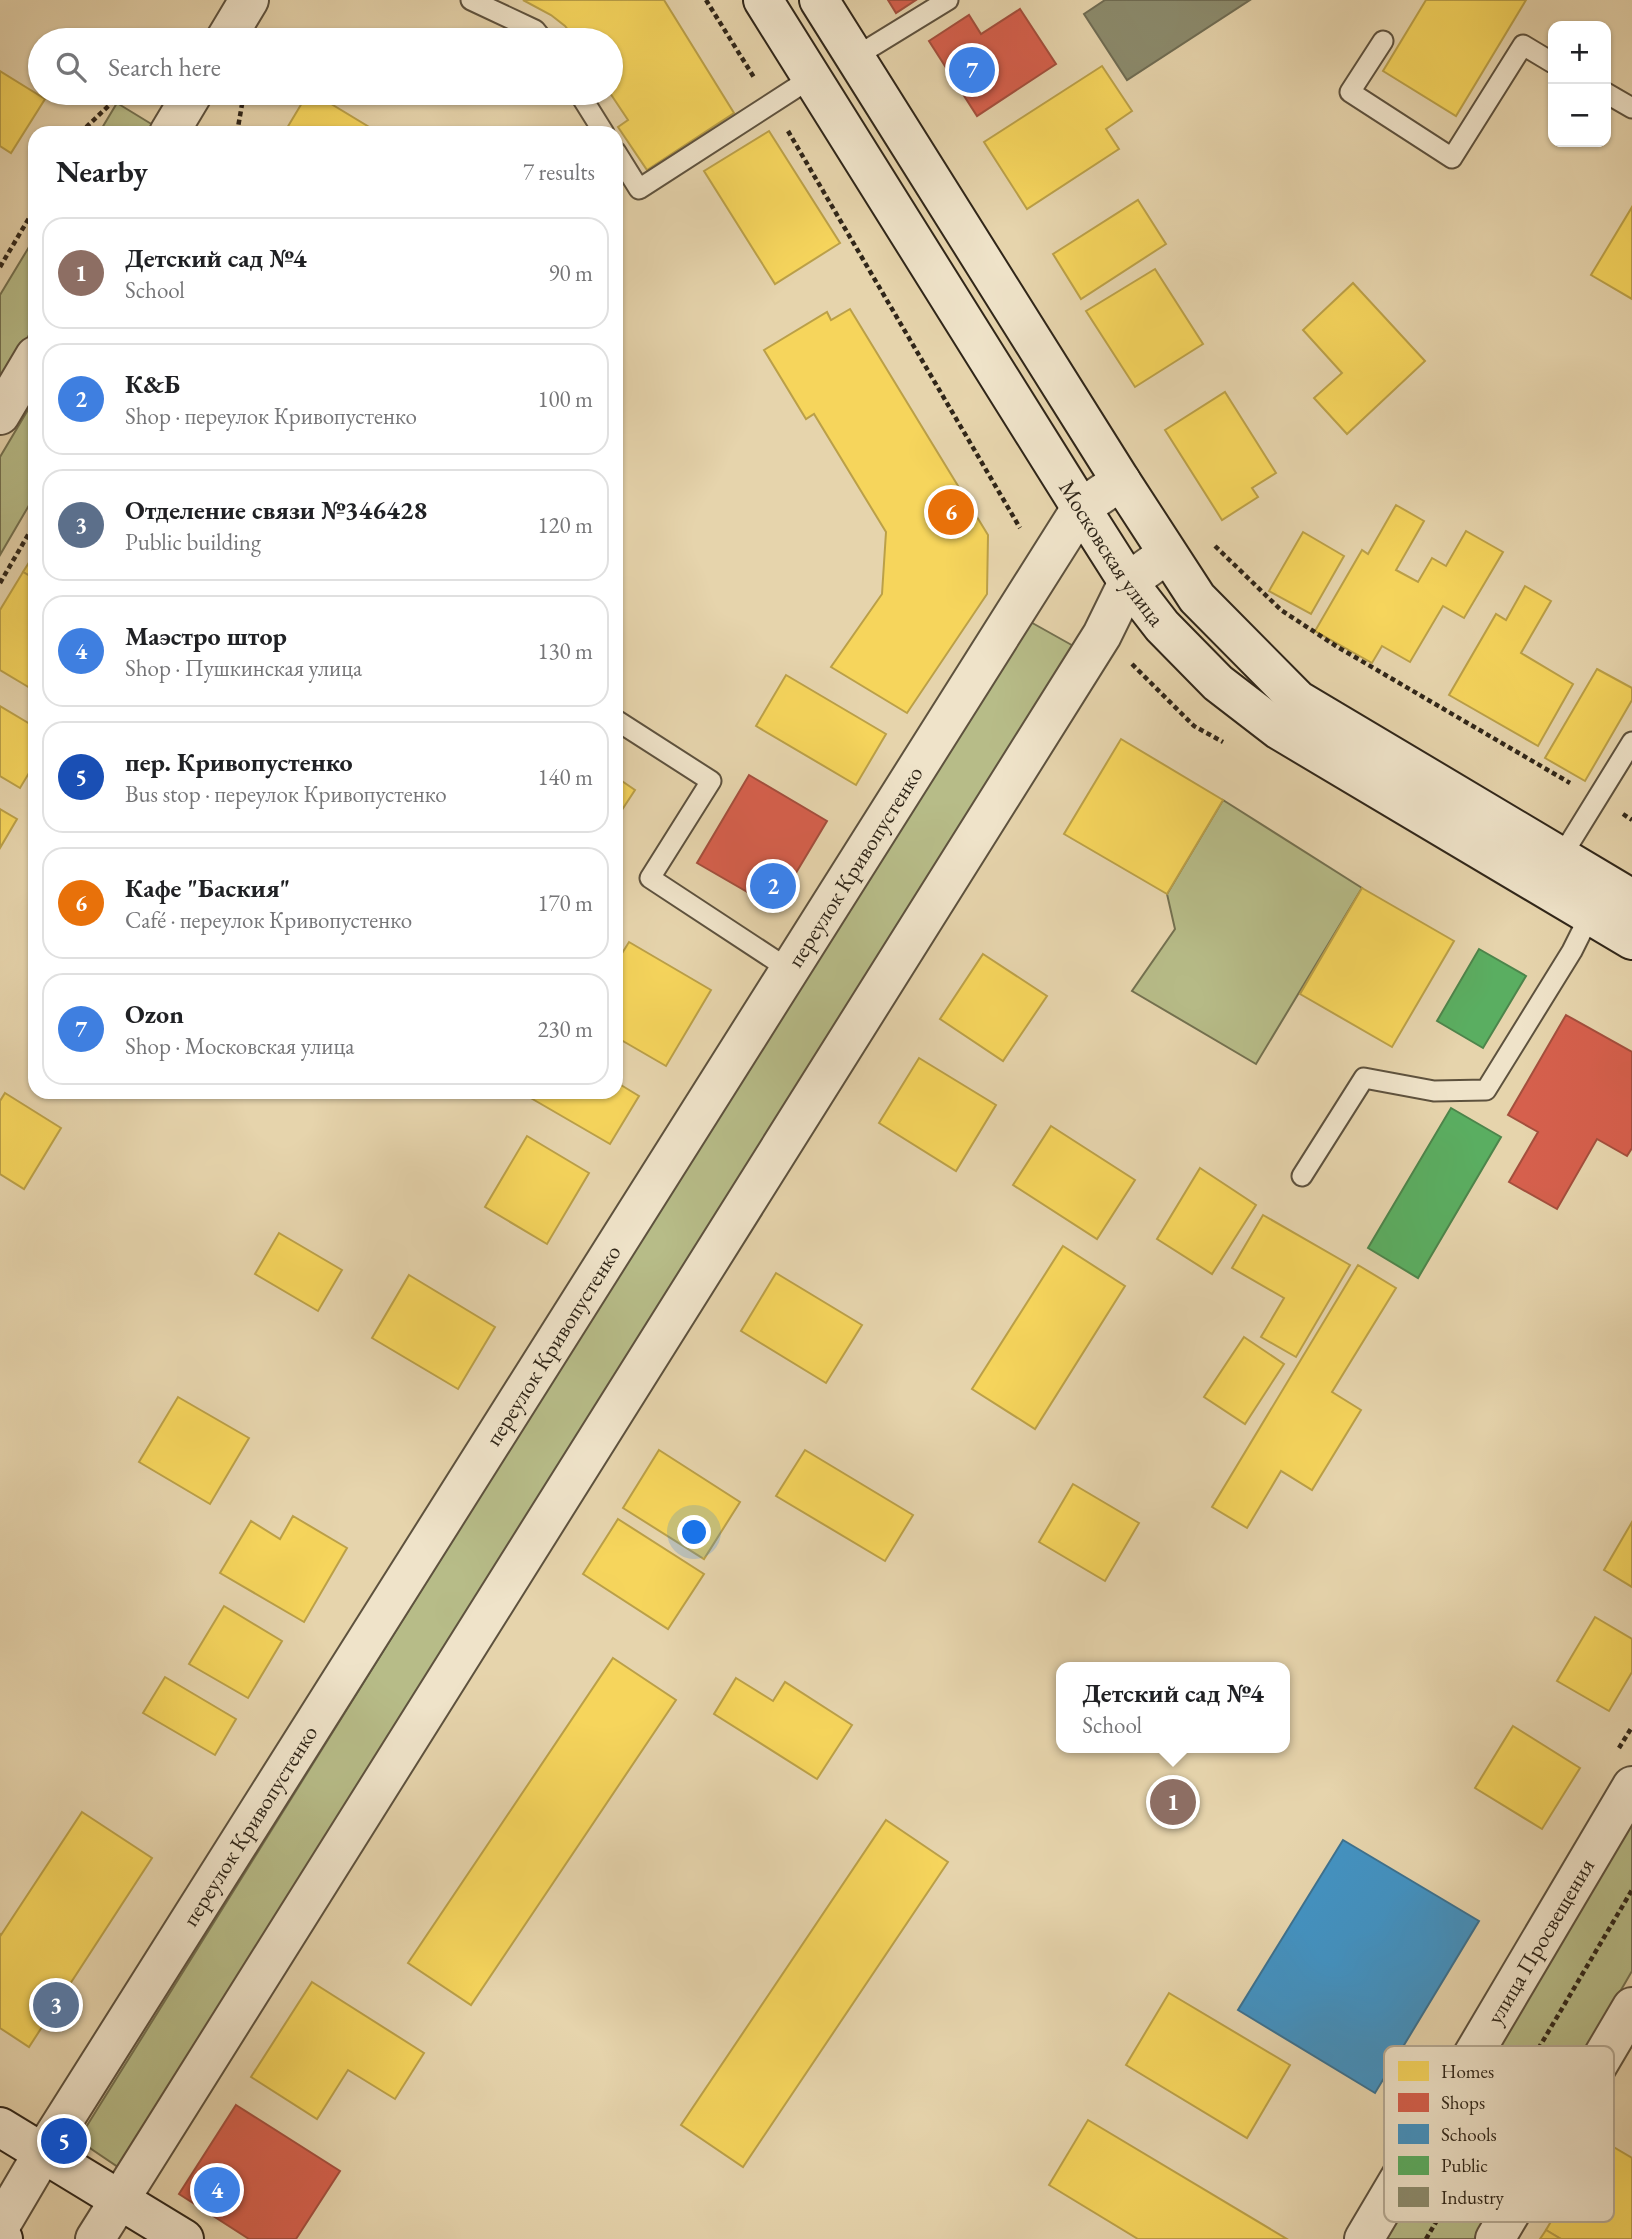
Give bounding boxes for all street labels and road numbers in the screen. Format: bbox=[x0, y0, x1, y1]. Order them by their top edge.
street label: Московская улица bbox=[1052, 474, 1172, 633]
street label: переулок Кривопустенко bbox=[780, 760, 929, 973]
street label: переулок Кривопустенко bbox=[478, 1239, 627, 1451]
street label: переулок Кривопустенко bbox=[175, 1719, 324, 1932]
street label: улица Просвещения bbox=[1479, 1853, 1601, 2030]

